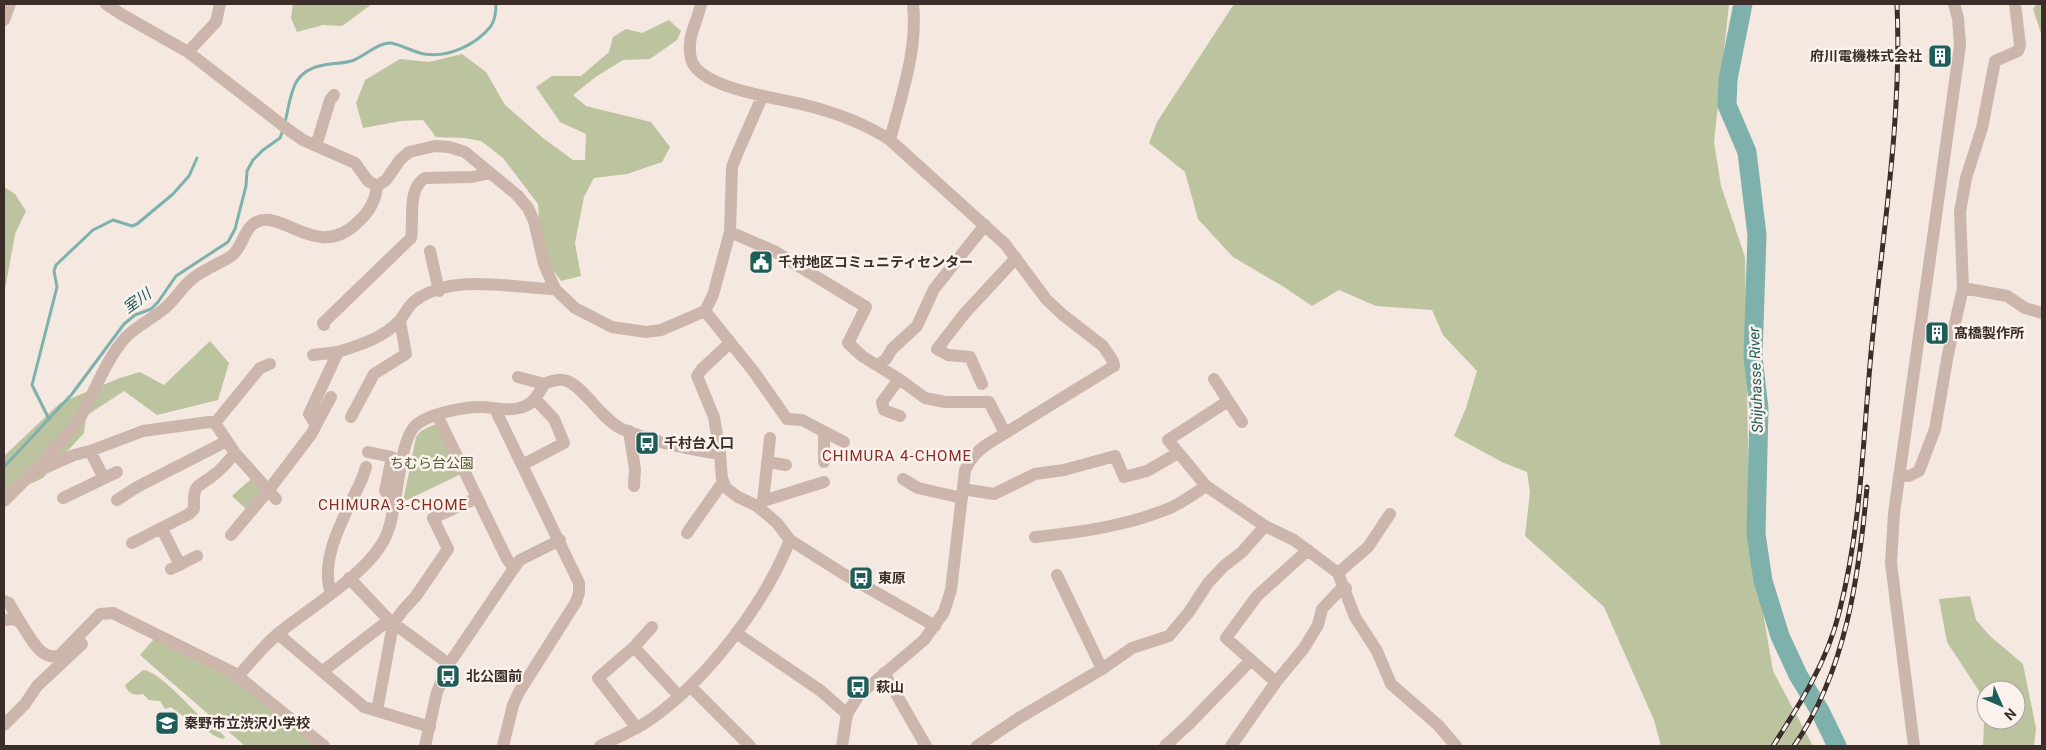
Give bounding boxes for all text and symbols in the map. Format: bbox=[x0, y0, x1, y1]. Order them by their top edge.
building icon: 府川電機株式会社 bbox=[1927, 43, 1953, 69]
place label: 府川電機株式会社 bbox=[1810, 48, 1922, 64]
public building icon: 千村地区コミュニティセンター bbox=[748, 249, 774, 275]
place label: 千村地区コミュニティセンター bbox=[778, 254, 973, 270]
water label: 室川 bbox=[120, 284, 156, 317]
building icon: 髙橋製作所 bbox=[1924, 320, 1950, 346]
place label: 髙橋製作所 bbox=[1954, 325, 2024, 341]
water label: Shijuhasse River bbox=[1745, 326, 1767, 433]
bus stop icon: 千村台入口 bbox=[634, 430, 660, 456]
place label: 千村台入口 bbox=[664, 435, 734, 451]
district label: CHIMURA 4-CHOME bbox=[822, 447, 972, 465]
park label: ちむら台公園 bbox=[390, 455, 474, 471]
district label: CHIMURA 3-CHOME bbox=[318, 496, 468, 514]
bus stop icon: 東原 bbox=[848, 565, 874, 591]
place label: 東原 bbox=[878, 570, 906, 586]
bus stop icon: 北公園前 bbox=[435, 663, 461, 689]
place label: 北公園前 bbox=[466, 668, 522, 684]
bus stop icon: 萩山 bbox=[845, 674, 871, 700]
place label: 萩山 bbox=[876, 679, 904, 695]
north arrow bbox=[1976, 680, 2026, 730]
text: N bbox=[2001, 705, 2019, 723]
school or university icon: 秦野市立渋沢小学校 bbox=[154, 710, 180, 736]
place label: 秦野市立渋沢小学校 bbox=[184, 715, 310, 731]

